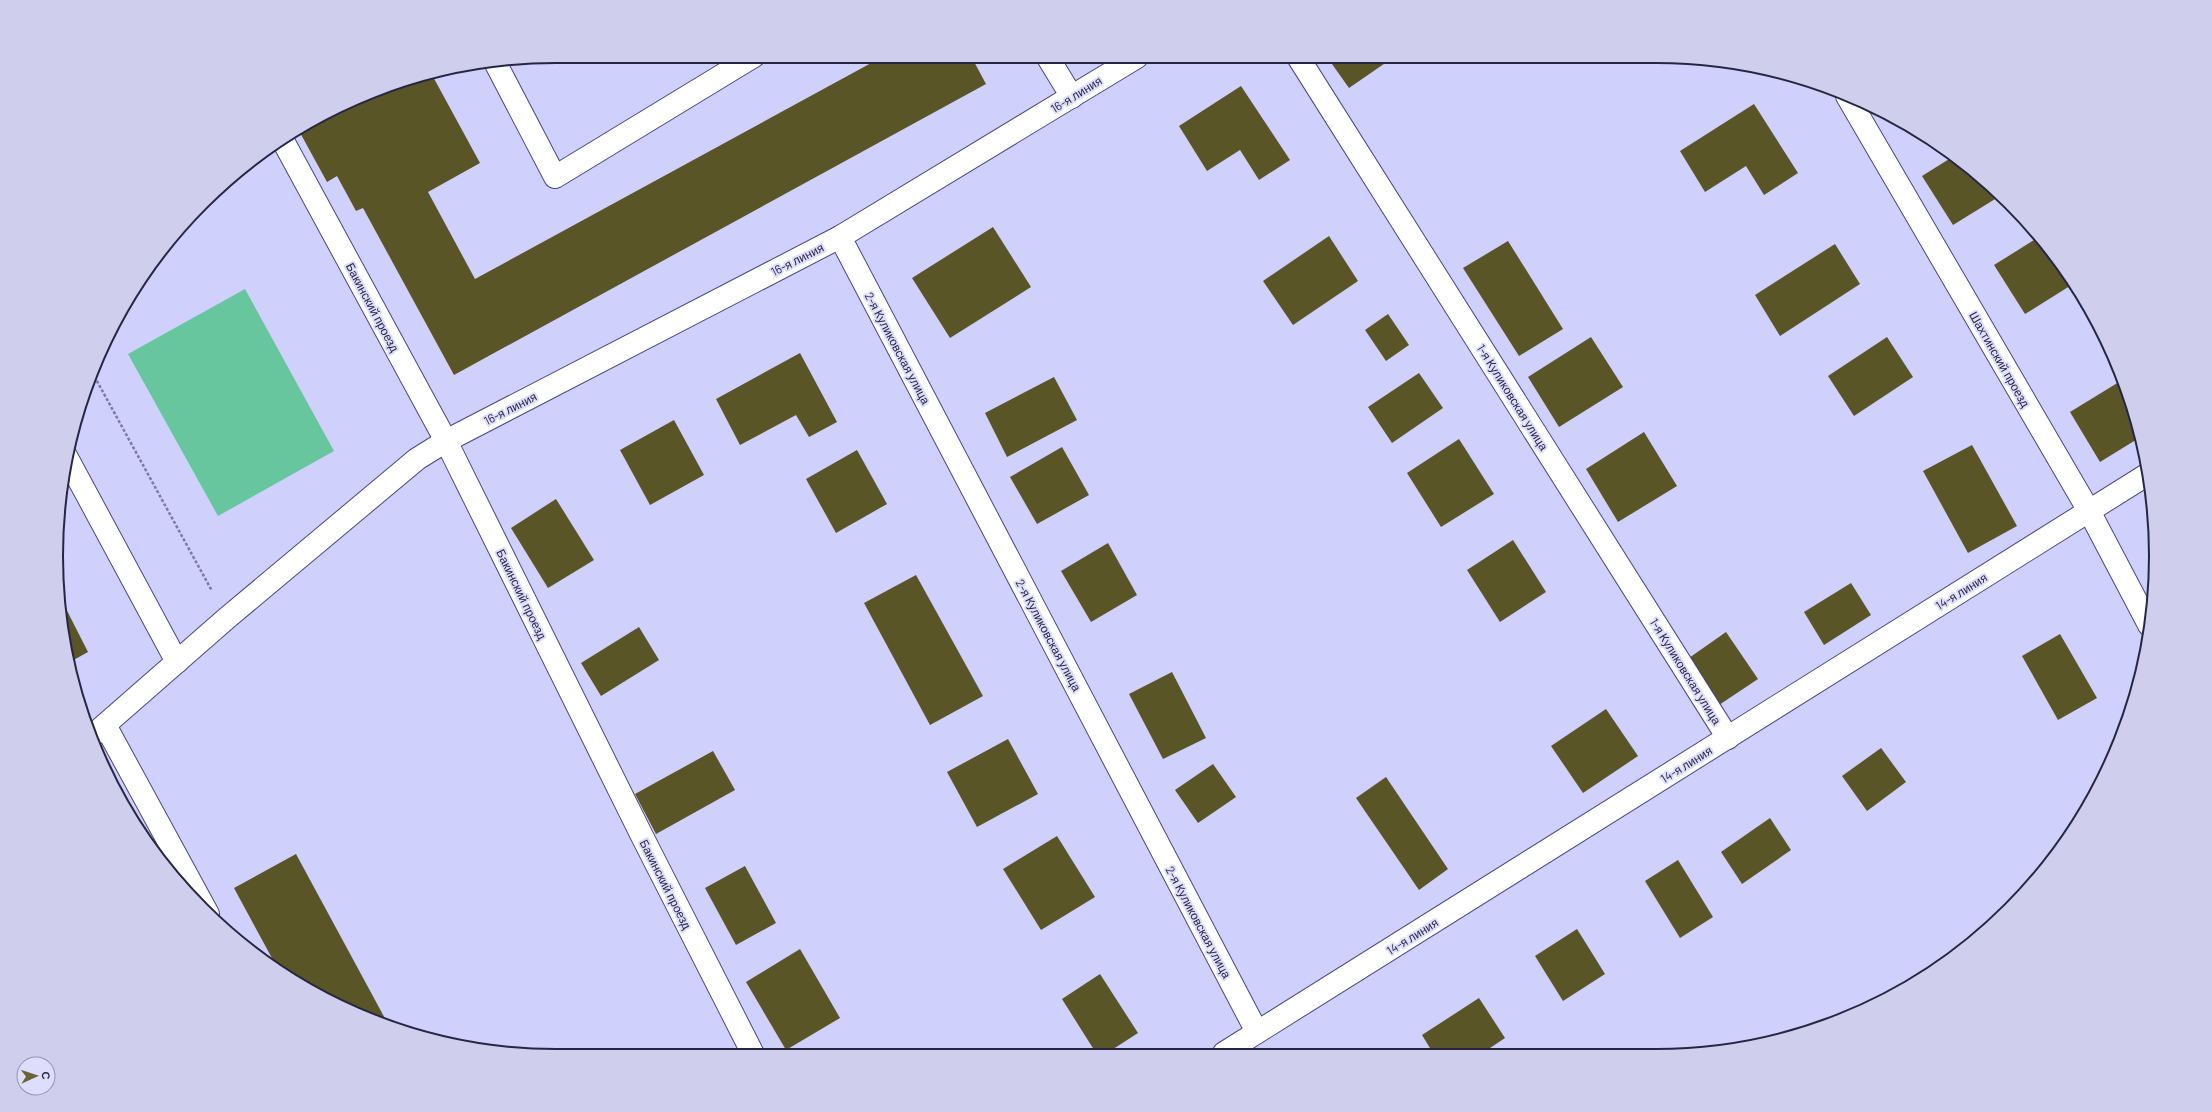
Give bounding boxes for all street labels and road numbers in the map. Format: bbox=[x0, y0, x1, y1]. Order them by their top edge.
street label: 16-я линия bbox=[1048, 73, 1104, 115]
street label: 16-я линия bbox=[768, 240, 826, 278]
street label: Бакинский проезд bbox=[343, 260, 402, 354]
street label: 2-я Куликовская улица bbox=[862, 290, 934, 407]
street label: Шахтинский проезд bbox=[1966, 309, 2033, 410]
street label: 1-я Куликовская улица bbox=[1474, 341, 1552, 454]
street label: 16-я линия bbox=[481, 389, 539, 427]
street label: Бакинский проезд bbox=[493, 547, 550, 642]
street label: 14-я линия bbox=[1933, 570, 1989, 612]
street label: 2-я Куликовская улица bbox=[1013, 577, 1085, 694]
street label: 1-я Куликовская улица bbox=[1647, 615, 1725, 728]
street label: 14-я линия bbox=[1658, 743, 1714, 785]
street label: Бакинский проезд bbox=[636, 837, 695, 932]
street label: 2-я Куликовская улица bbox=[1163, 864, 1235, 981]
street label: 14-я линия bbox=[1384, 915, 1440, 957]

